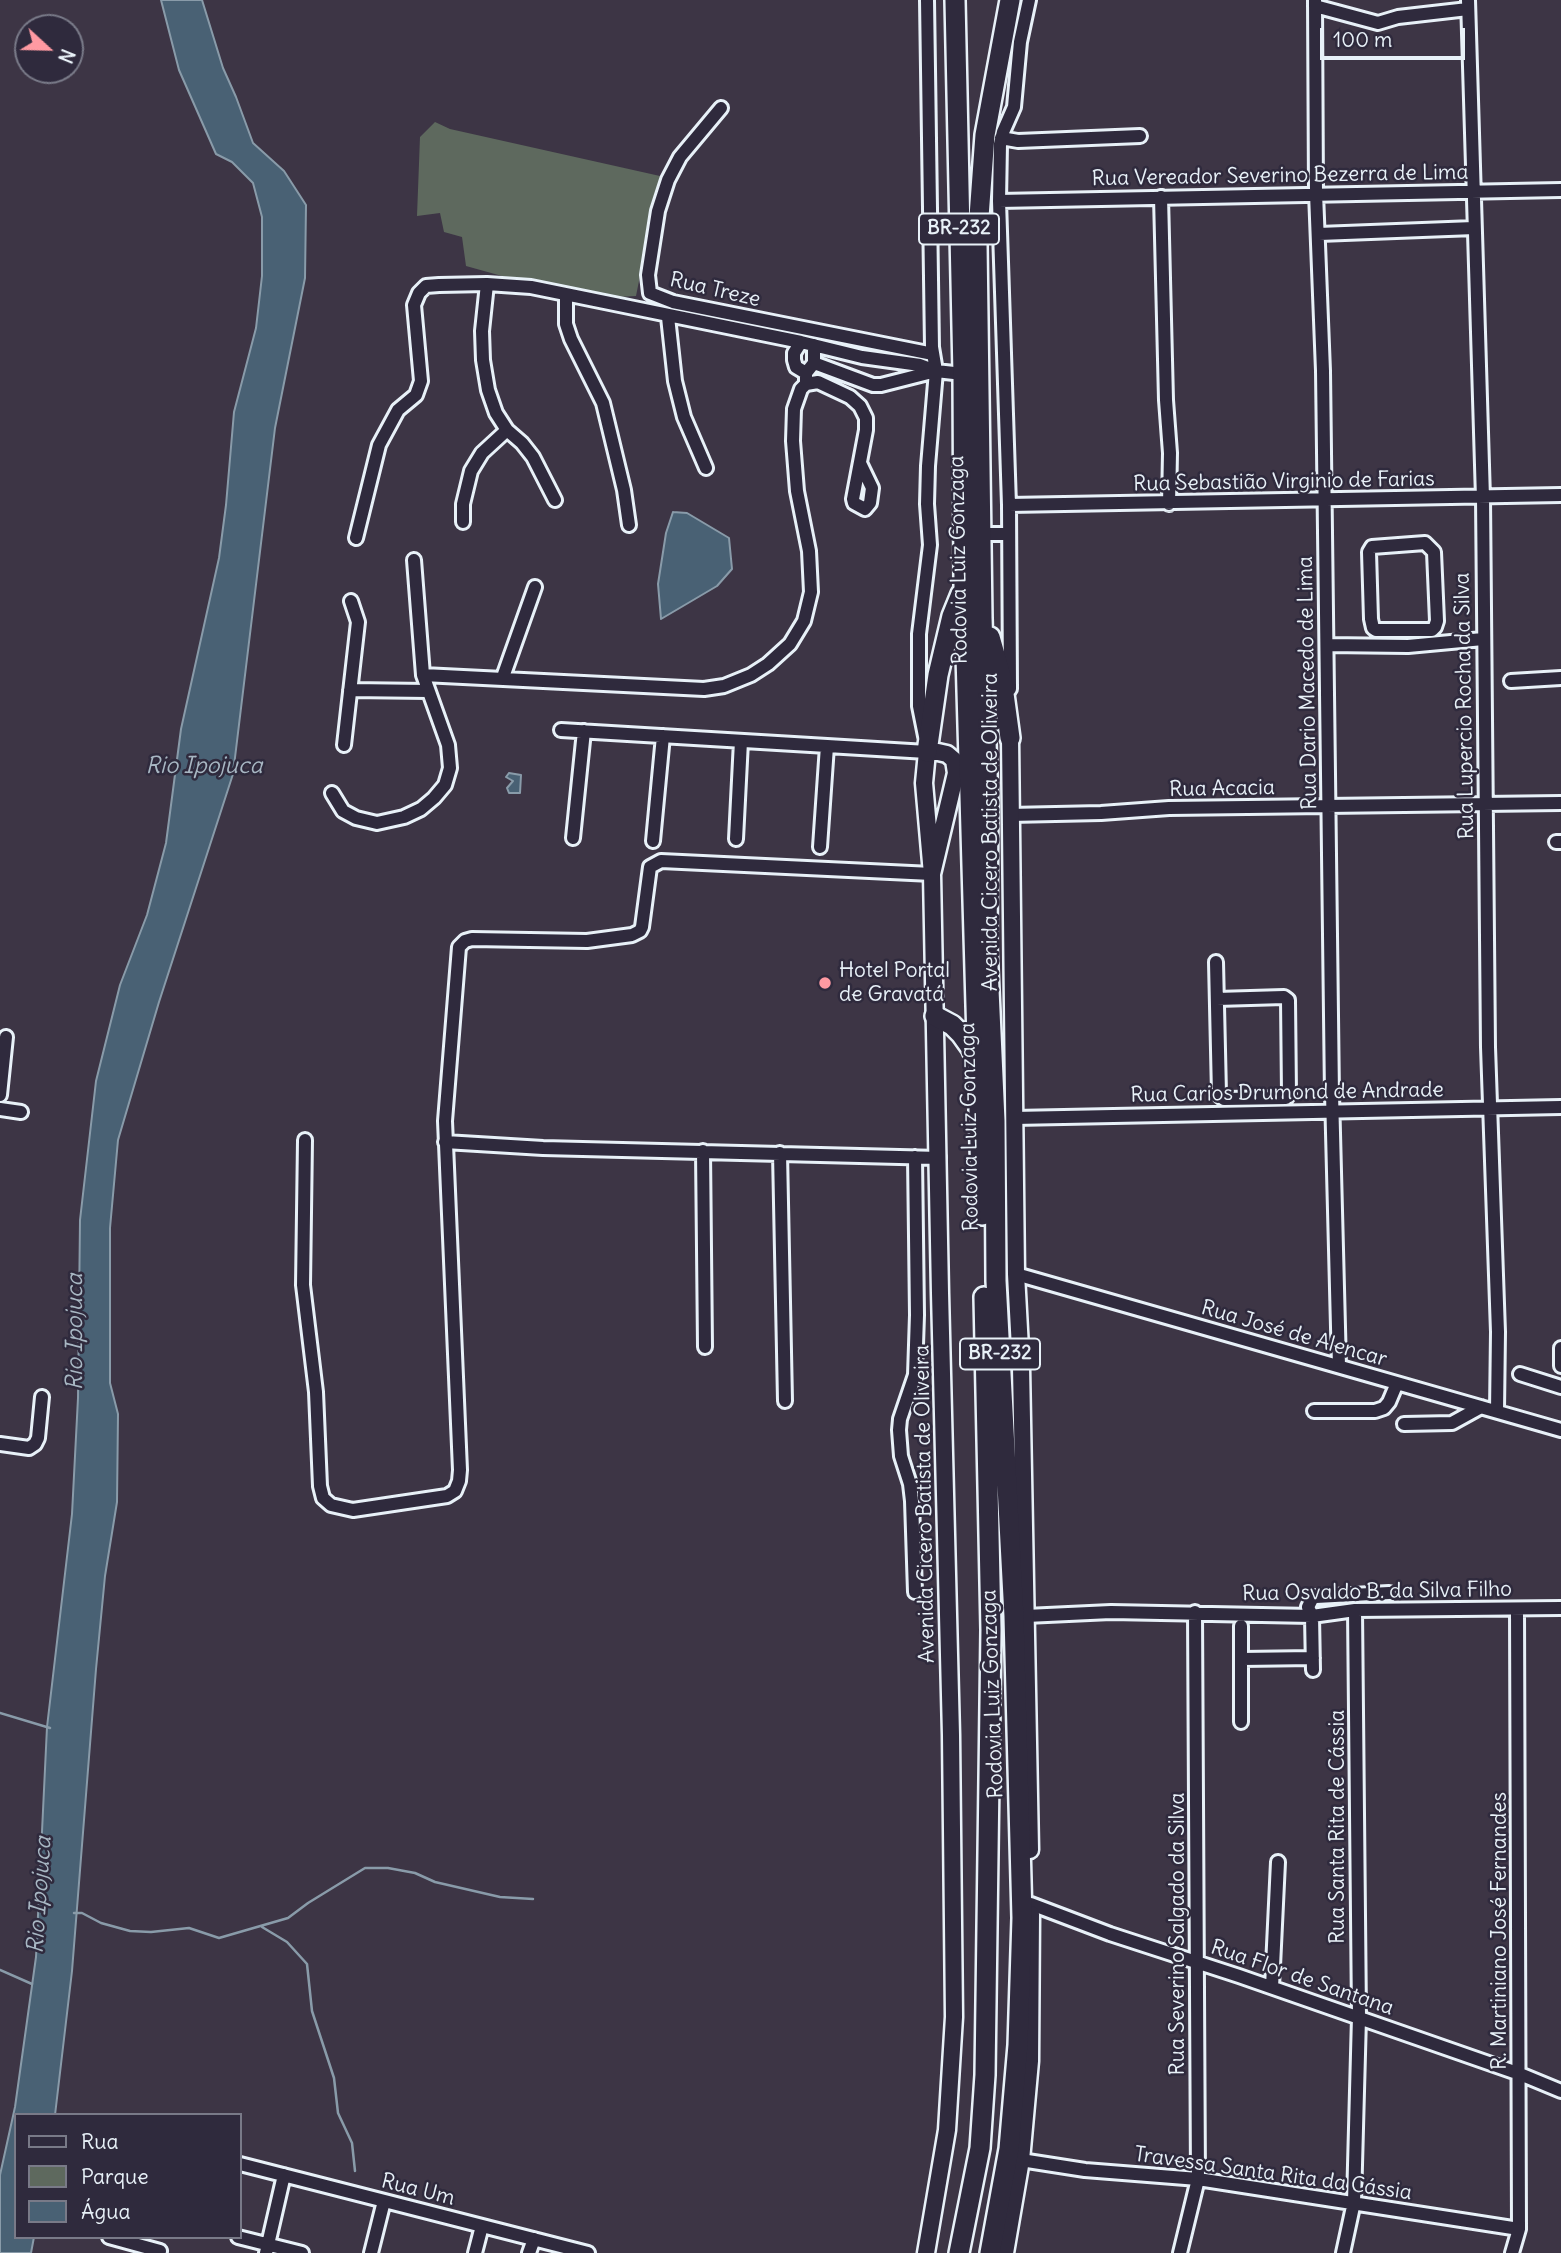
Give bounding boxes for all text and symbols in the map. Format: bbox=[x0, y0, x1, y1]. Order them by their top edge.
north arrow bbox=[14, 14, 84, 84]
scale bar bbox=[1323, 14, 1468, 58]
text: 100 m bbox=[1333, 26, 1392, 53]
text: N bbox=[53, 46, 80, 67]
street label: Rua Vereador Severino Bezerra de Lima bbox=[1091, 160, 1469, 192]
road number: BR-232 bbox=[919, 214, 999, 244]
street label: Rua Treze bbox=[667, 267, 763, 313]
street label: Rodovia Luiz Gonzaga bbox=[945, 455, 973, 665]
street label: Rua Sebastião Virginio de Farias bbox=[1133, 467, 1435, 497]
street label: Rua Dario Macedo de Lima bbox=[1293, 556, 1323, 810]
street label: Rua Lupercio Rocha da Silva bbox=[1450, 572, 1480, 840]
street label: Avenida Cicero Batista de Oliveira bbox=[978, 673, 1004, 991]
water label: Rio Ipojuca bbox=[145, 752, 263, 780]
street label: Rua Acacia bbox=[1169, 775, 1275, 803]
place label: Hotel Portal de Gravatá bbox=[839, 958, 950, 1008]
marker: Hotel Portal de Gravatá bbox=[817, 975, 833, 991]
street label: Rodovia Luiz Gonzaga bbox=[956, 1022, 984, 1232]
street label: Rua Carios Drumond de Andrade bbox=[1130, 1078, 1444, 1108]
water label: Rio Ipojuca bbox=[61, 1273, 89, 1391]
street label: Rua José de Alencar bbox=[1198, 1295, 1390, 1373]
road number: BR-232 bbox=[960, 1338, 1040, 1370]
street label: Avenida Cicero Batista de Oliveira bbox=[910, 1345, 940, 1663]
street label: Rua Osvaldo B. da Silva Filho bbox=[1242, 1577, 1512, 1607]
street label: Rodovia Luiz Gonzaga bbox=[977, 1589, 1009, 1799]
street label: Rua Santa Rita de Cássia bbox=[1325, 1710, 1351, 1944]
street label: R. Martiniano José Fernandes bbox=[1487, 1792, 1513, 2070]
street label: Rua Severino Salgado da Silva bbox=[1165, 1793, 1191, 2075]
water label: Rio Ipojuca bbox=[22, 1836, 58, 1954]
street label: Rua Flor de Santana bbox=[1207, 1935, 1397, 2021]
legend bbox=[14, 2113, 242, 2239]
text: Rua bbox=[81, 2128, 118, 2155]
street label: Travessa Santa Rita da Cássia bbox=[1133, 2142, 1413, 2206]
text: Parque bbox=[81, 2163, 149, 2190]
street label: Rua Um bbox=[379, 2169, 457, 2211]
text: Água bbox=[81, 2198, 130, 2225]

